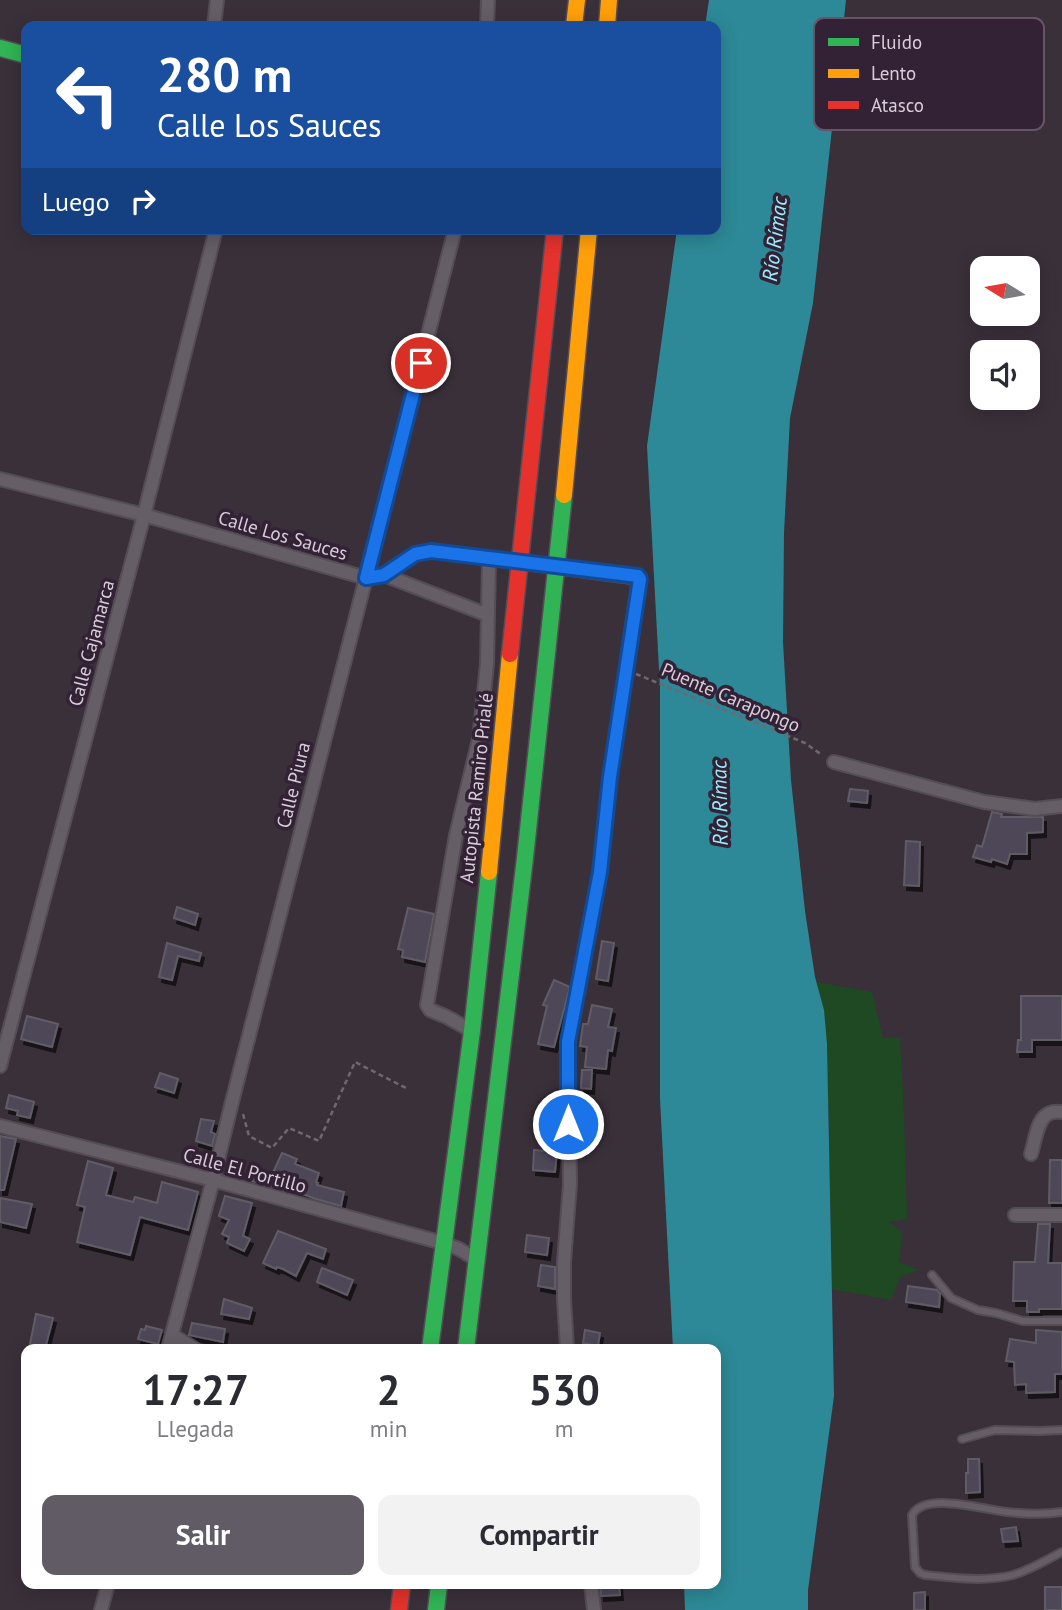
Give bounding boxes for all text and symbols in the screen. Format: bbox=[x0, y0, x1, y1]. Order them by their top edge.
legend bbox=[814, 18, 1044, 130]
text: Fluido bbox=[871, 30, 922, 54]
text: 280 m bbox=[157, 42, 292, 106]
icon: left bbox=[42, 49, 133, 140]
text: Lento bbox=[871, 61, 916, 85]
text: Atasco bbox=[871, 93, 924, 117]
text: Calle Los Sauces bbox=[157, 104, 381, 146]
icon: right bbox=[124, 182, 162, 220]
text: Luego bbox=[42, 185, 110, 218]
water label: Río Rímac bbox=[756, 194, 793, 283]
north arrow bbox=[970, 256, 1040, 326]
map controls bbox=[970, 256, 1040, 410]
pin bbox=[391, 333, 451, 393]
button: sound bbox=[970, 340, 1040, 410]
icon: arrive bbox=[402, 344, 440, 382]
street label: Calle Los Sauces bbox=[216, 505, 350, 565]
street label: Calle Cajamarca bbox=[63, 577, 119, 709]
street label: Puente Carapongo bbox=[658, 657, 804, 737]
street label: Autopista Ramiro Prialé bbox=[454, 692, 498, 884]
street label: Calle Piura bbox=[271, 740, 315, 830]
water label: Río Rímac bbox=[705, 759, 734, 846]
position arrow bbox=[531, 1087, 605, 1161]
street label: Calle El Portillo bbox=[181, 1142, 309, 1198]
text: 17:27 bbox=[142, 1362, 249, 1417]
text: 2 bbox=[377, 1362, 400, 1417]
text: 530 bbox=[528, 1362, 600, 1417]
text: Llegada bbox=[157, 1414, 234, 1443]
text: min bbox=[370, 1414, 407, 1443]
text: m bbox=[555, 1414, 573, 1443]
button: Salir bbox=[42, 1495, 364, 1575]
button: Compartir bbox=[378, 1495, 700, 1575]

